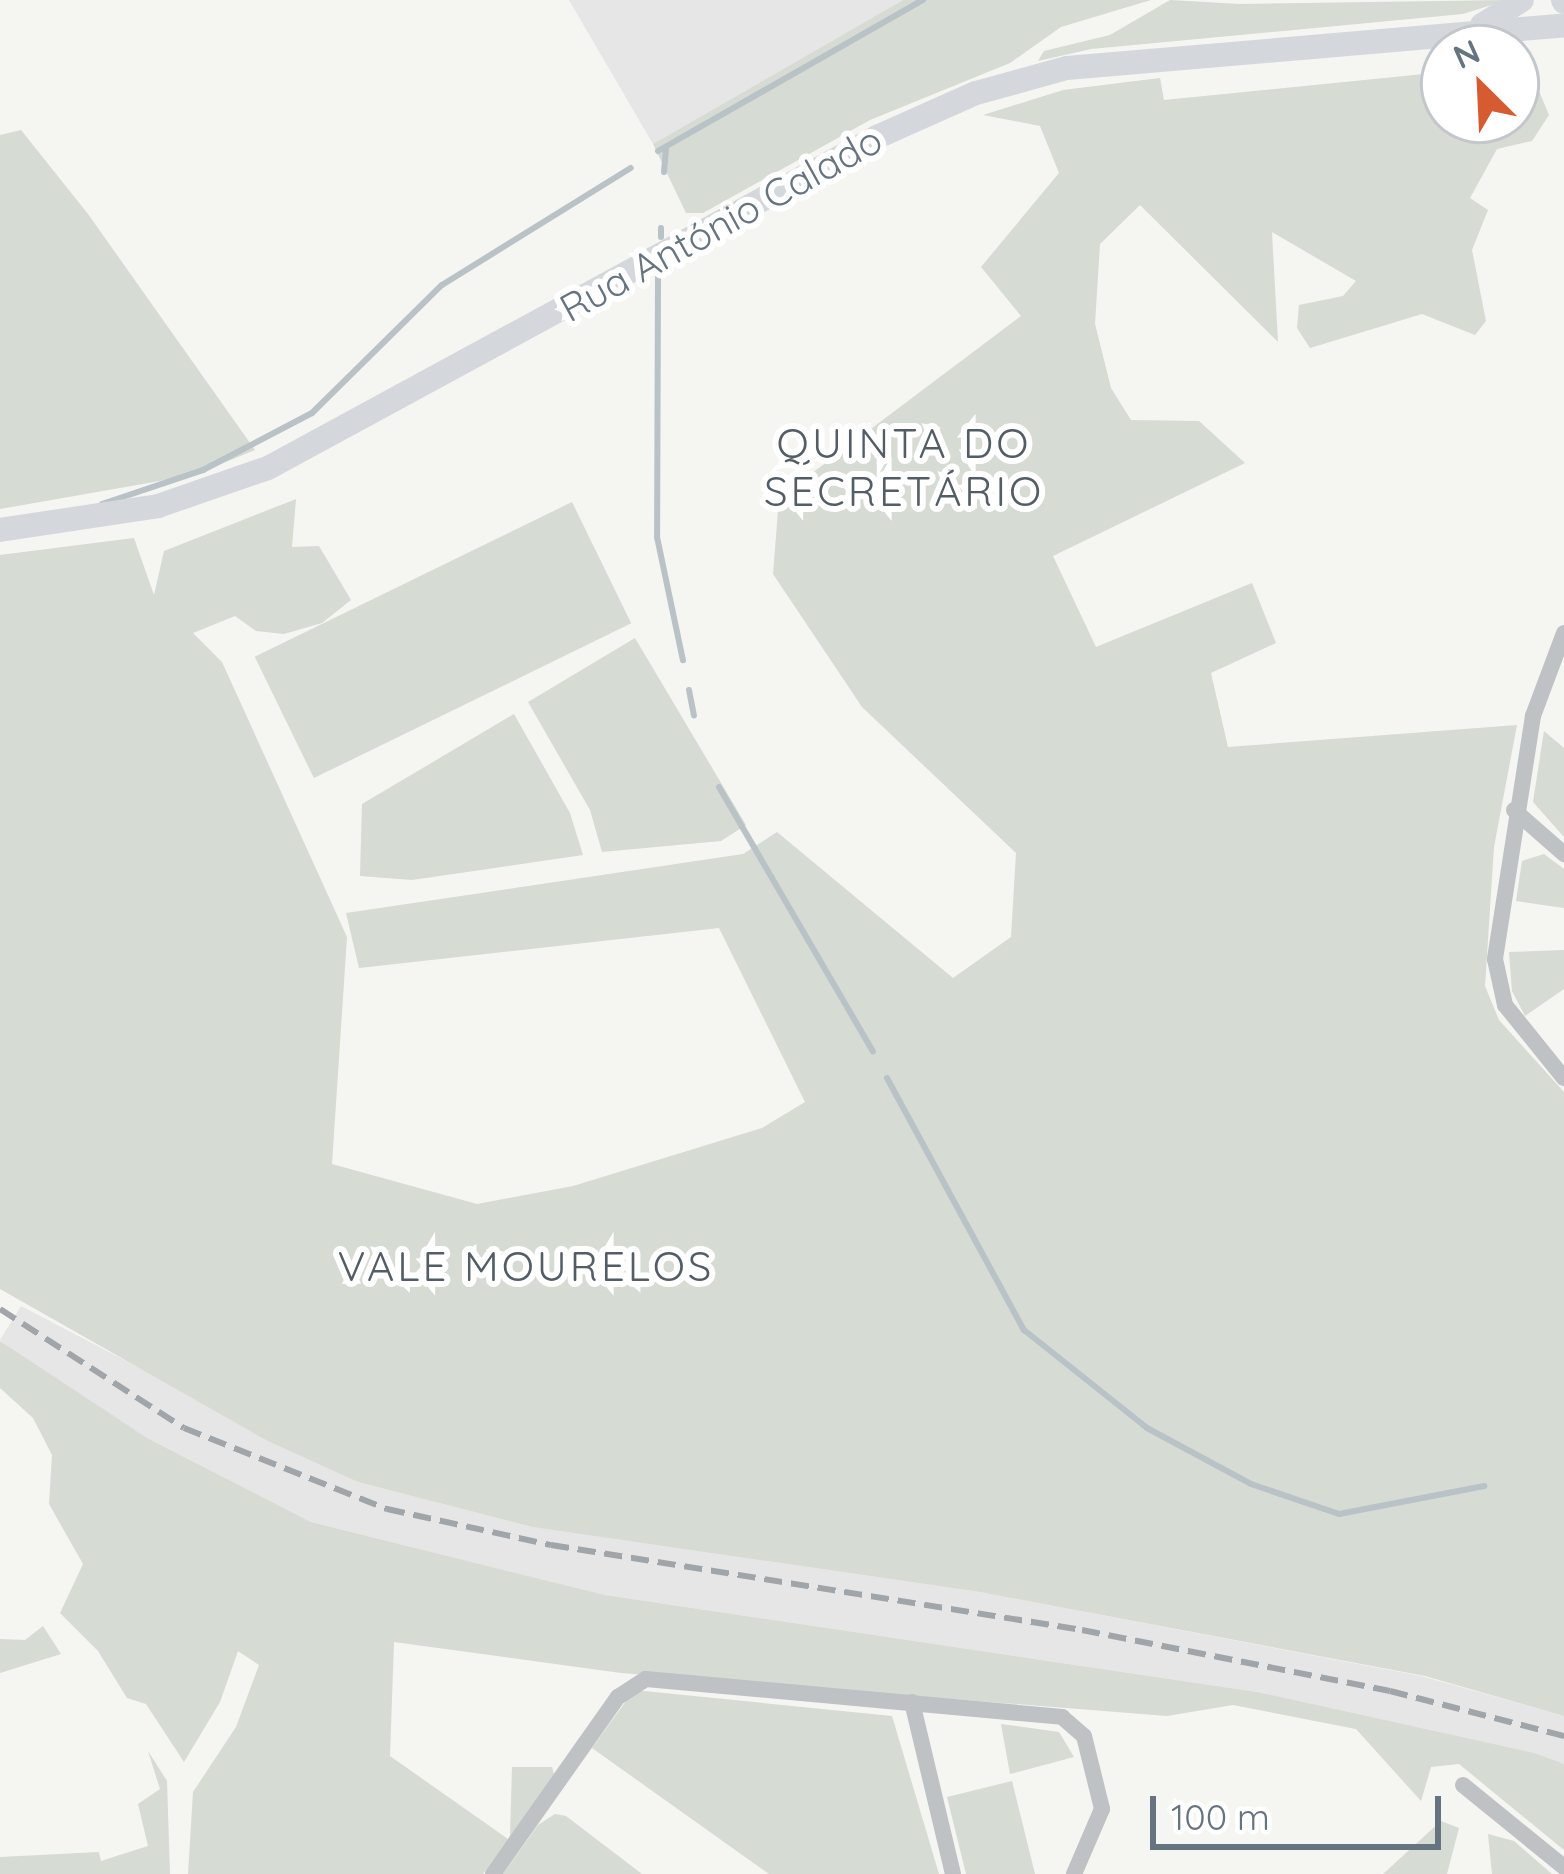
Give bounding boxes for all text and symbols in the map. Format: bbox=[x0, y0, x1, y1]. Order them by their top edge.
north arrow bbox=[1420, 24, 1540, 144]
text: N bbox=[1447, 30, 1486, 77]
street label: Rua António Calado bbox=[552, 116, 890, 332]
district label: QUINTA DO SECRETÁRIO bbox=[764, 418, 1044, 516]
district label: VALE MOURELOS bbox=[338, 1241, 714, 1291]
scale bar bbox=[1156, 1772, 1447, 1846]
text: 100 m bbox=[1171, 1794, 1270, 1839]

